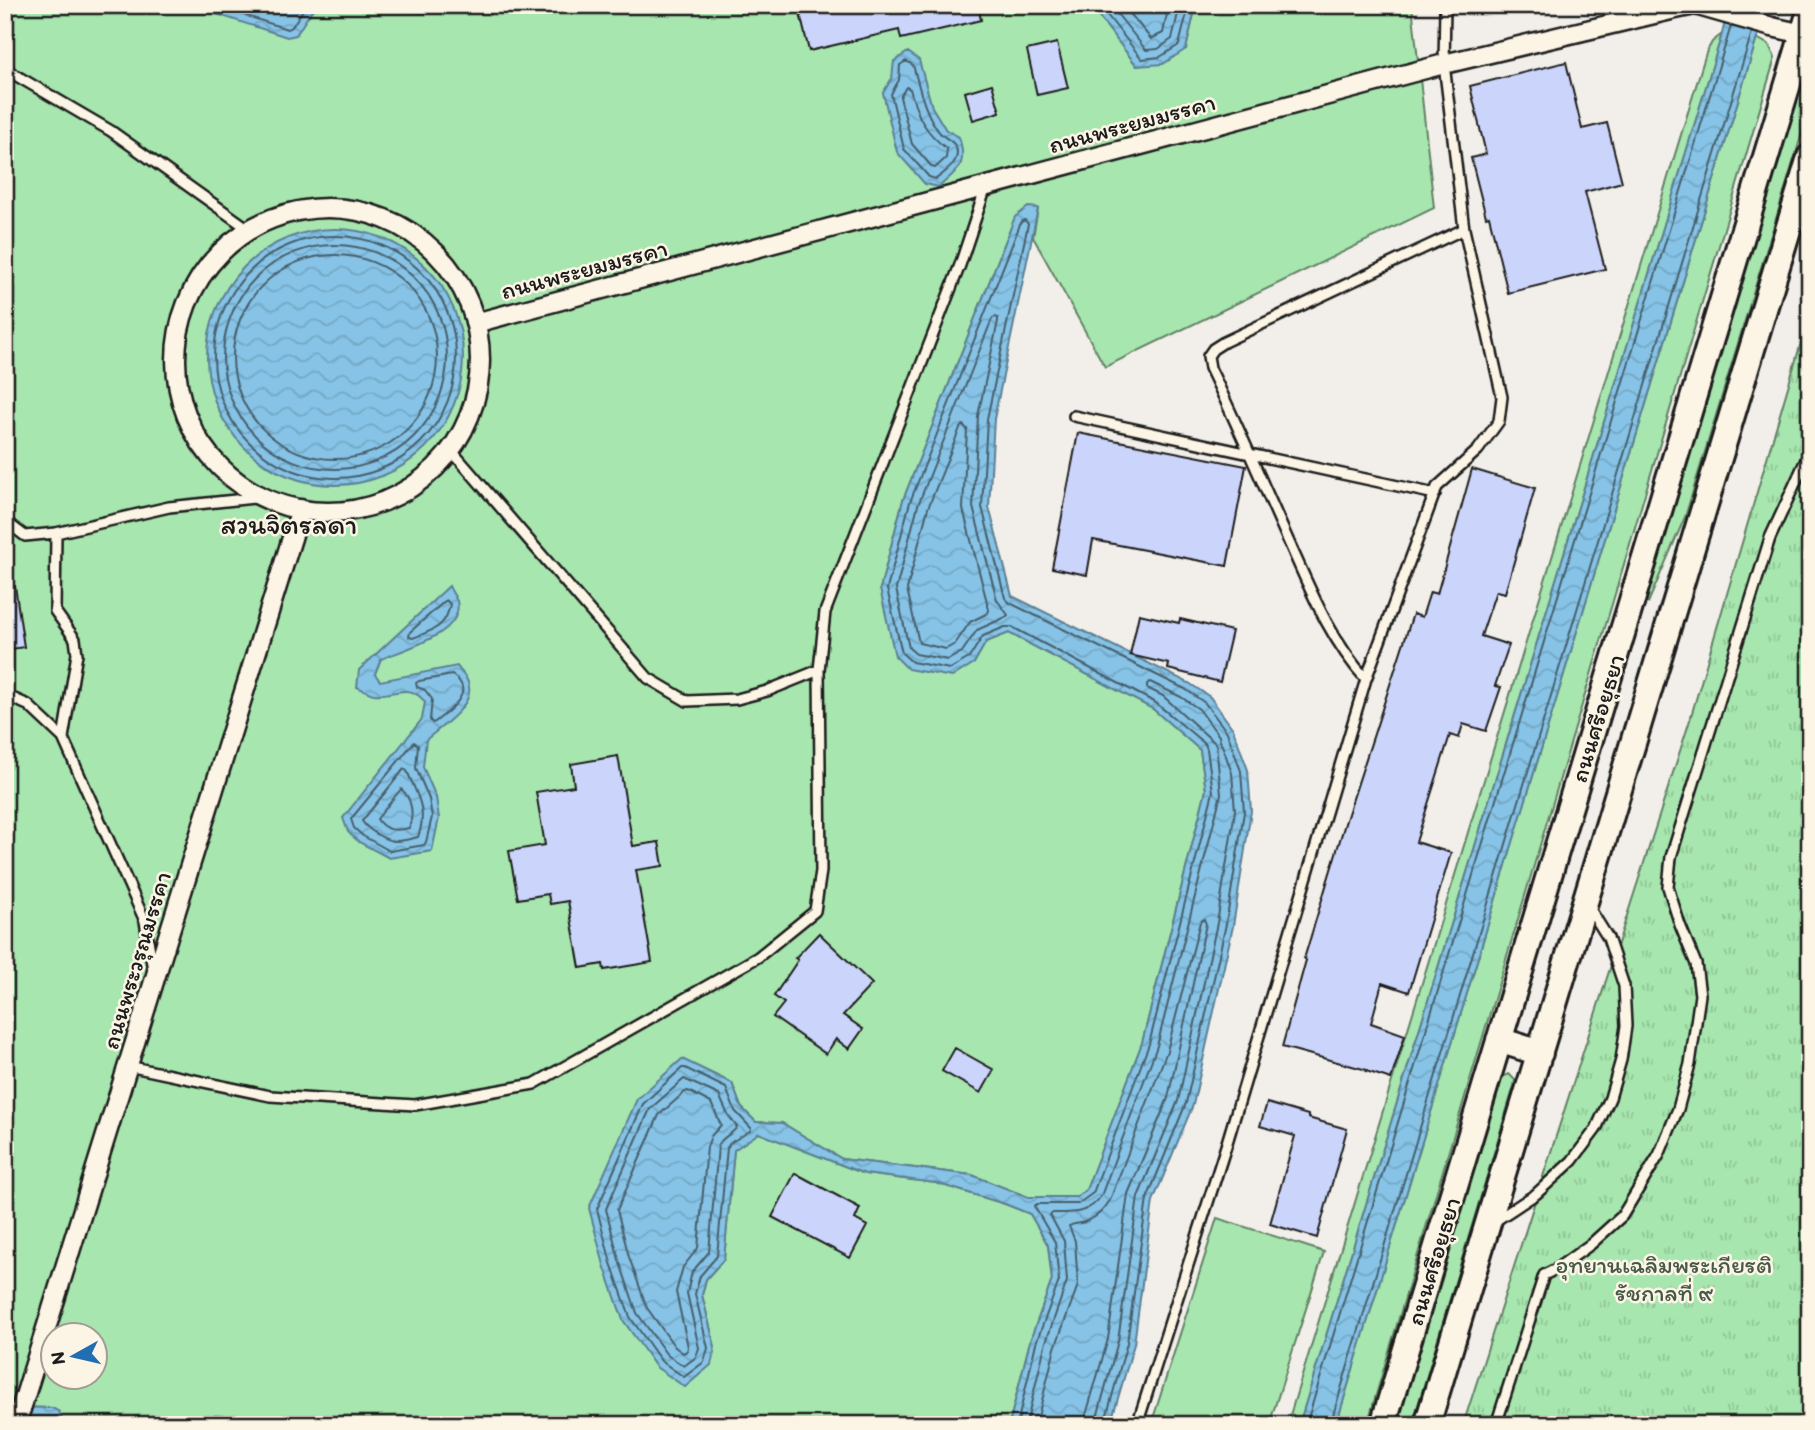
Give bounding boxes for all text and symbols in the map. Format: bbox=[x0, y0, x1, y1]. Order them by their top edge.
street label: ถนนพระยมมรรคา bbox=[1045, 87, 1219, 159]
street label: ถนนพระยมมรรคา bbox=[497, 233, 671, 305]
district label: สวนจิตรลดา bbox=[221, 507, 357, 541]
street label: ถนนศรีอยุธยา bbox=[1564, 650, 1632, 786]
street label: ถนนพระวรุณมรรคา bbox=[95, 868, 179, 1053]
street label: ถนนศรีอยุธยา bbox=[1400, 1193, 1468, 1329]
park label: อุทยานเฉลิมพระเกียรติ รัชกาลที่ ๙ bbox=[1556, 1250, 1772, 1307]
north arrow bbox=[38, 1322, 108, 1392]
text: N bbox=[45, 1350, 70, 1366]

